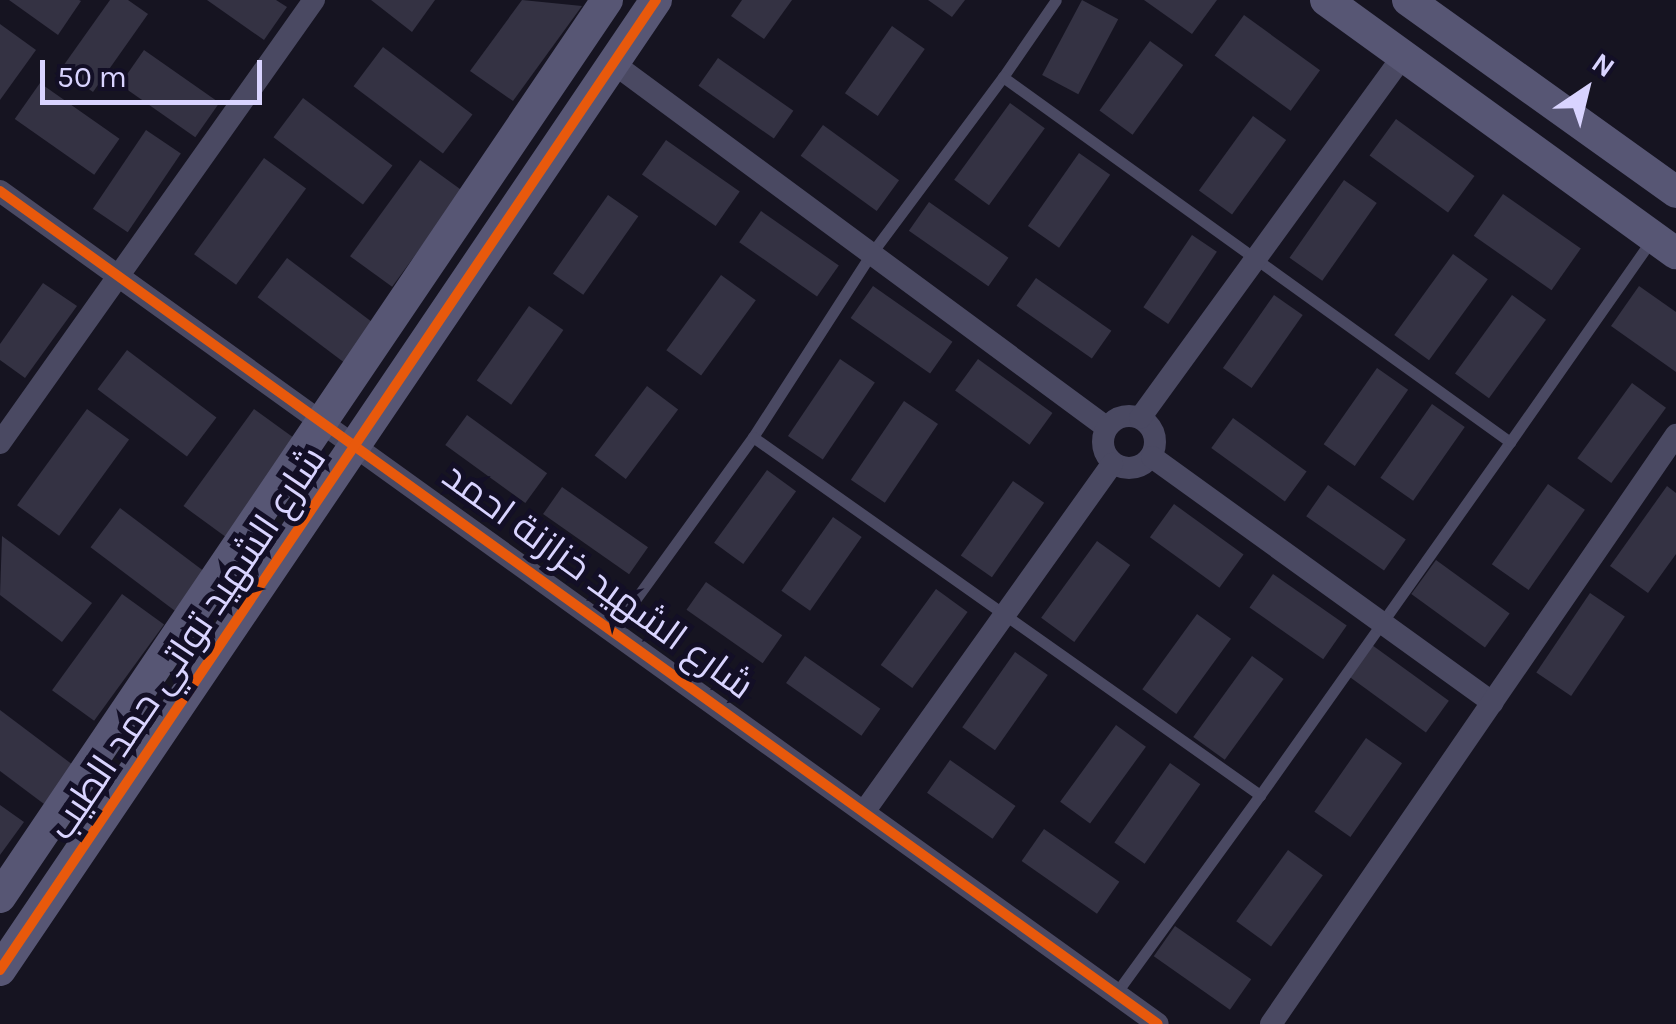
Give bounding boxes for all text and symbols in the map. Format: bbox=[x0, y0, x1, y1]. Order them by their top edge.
scale bar bbox=[45, 40, 268, 102]
north arrow bbox=[1536, 40, 1636, 140]
text: N bbox=[1586, 46, 1621, 84]
text: 50 m bbox=[57, 59, 127, 95]
street label: شارع الشهيد تواتي حمد الطيب bbox=[38, 438, 336, 848]
street label: شارع الشهيد خزازنة احمد bbox=[434, 453, 762, 709]

